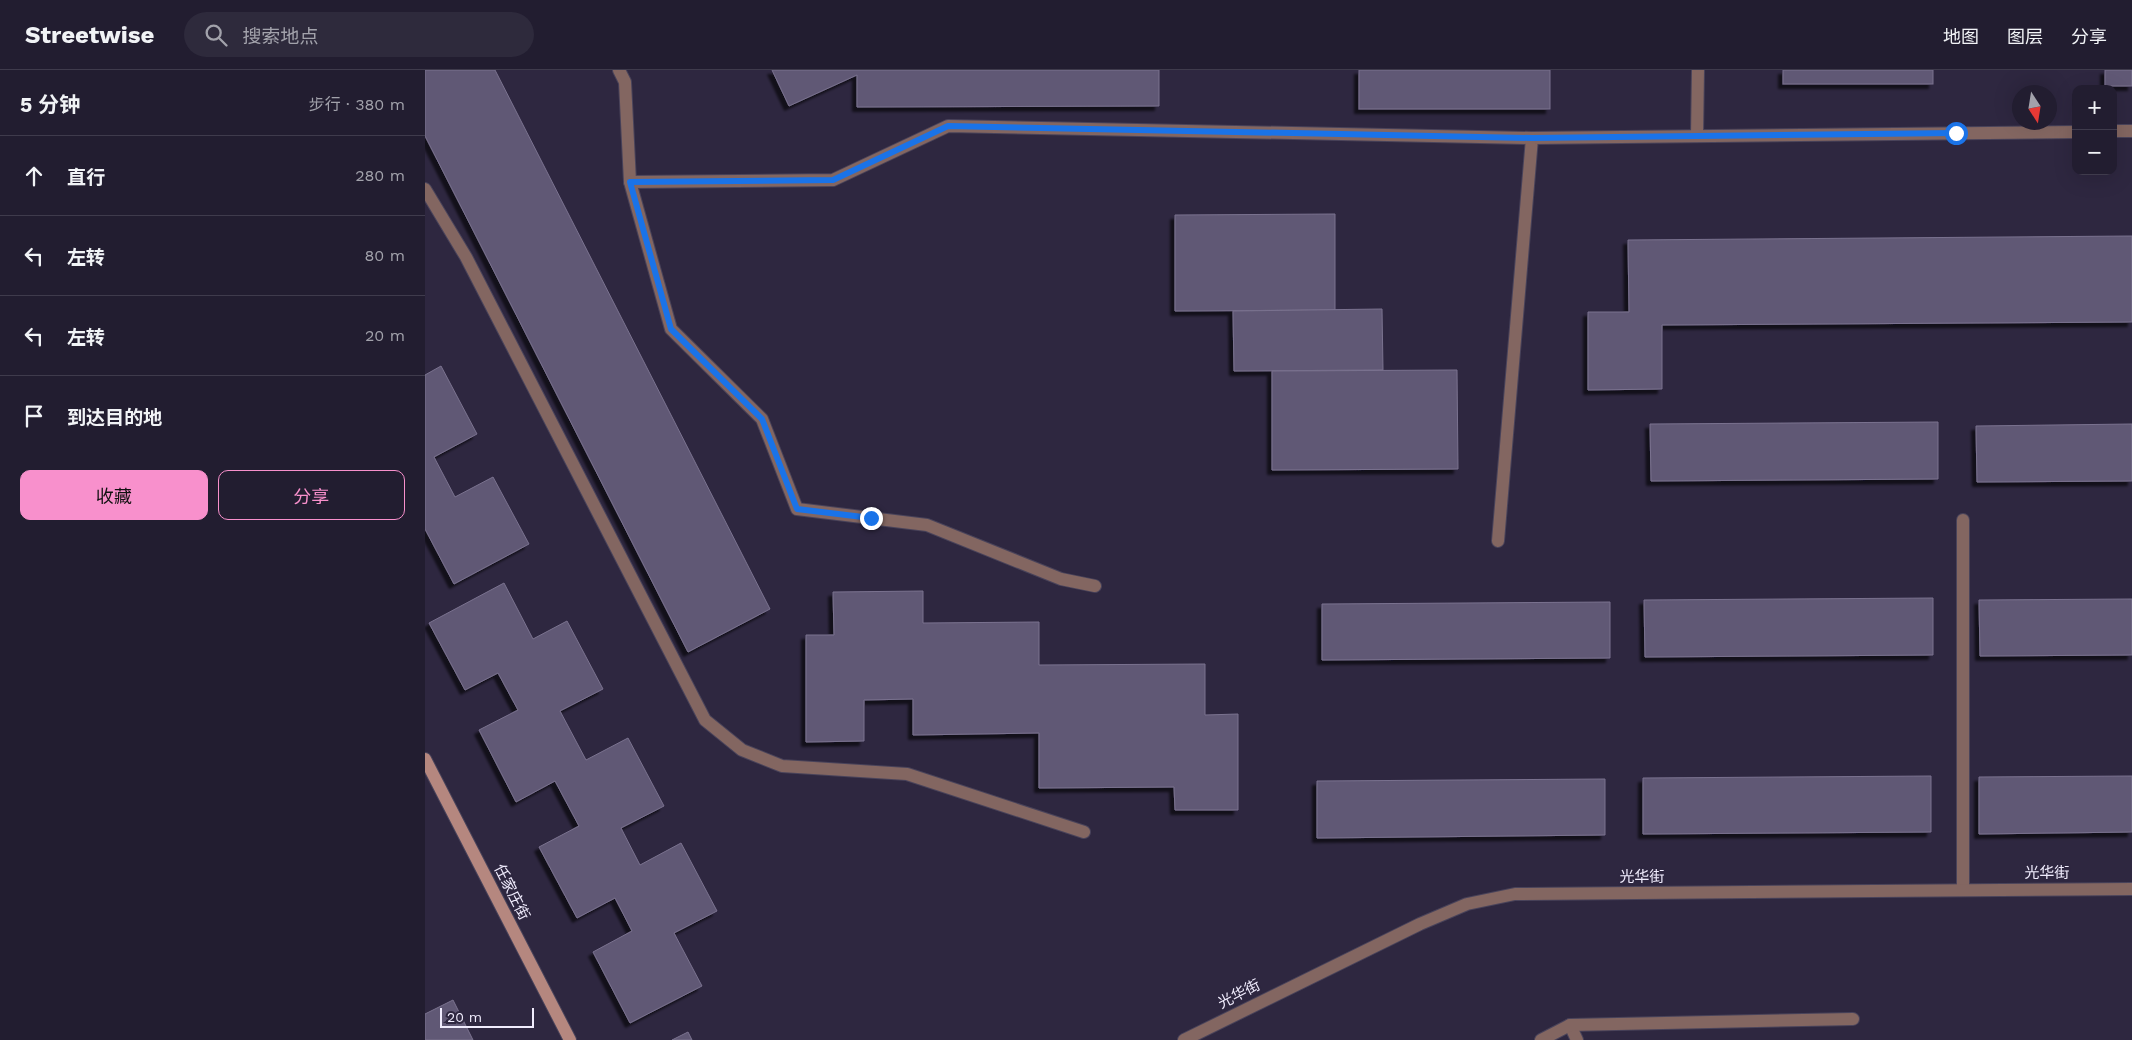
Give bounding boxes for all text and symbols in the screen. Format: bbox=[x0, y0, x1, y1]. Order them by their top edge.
search box bbox=[184, 12, 534, 57]
text: Streetwise bbox=[25, 21, 154, 49]
icon: search bbox=[202, 21, 230, 49]
text: 搜索地点 bbox=[242, 25, 319, 48]
text: 地图 bbox=[1943, 26, 1979, 47]
text: 图层 bbox=[2007, 26, 2043, 47]
text: 分享 bbox=[2071, 26, 2107, 47]
north arrow bbox=[2012, 85, 2057, 130]
map controls bbox=[2072, 85, 2117, 175]
button: + bbox=[2072, 85, 2117, 130]
text: 5 分钟 bbox=[20, 92, 80, 117]
text: 步行 · 380 m bbox=[309, 95, 405, 114]
route start bbox=[1945, 122, 1968, 145]
button: − bbox=[2072, 130, 2117, 175]
icon: ahead bbox=[20, 162, 48, 190]
text: 直行 bbox=[67, 166, 105, 189]
text: 280 m bbox=[355, 166, 405, 185]
icon: left bbox=[20, 242, 48, 270]
text: 左转 bbox=[67, 246, 105, 269]
text: 80 m bbox=[364, 246, 405, 265]
icon: left bbox=[20, 322, 48, 350]
text: 左转 bbox=[67, 326, 105, 349]
text: 20 m bbox=[365, 326, 405, 345]
icon: arrive bbox=[20, 402, 48, 430]
text: 到达目的地 bbox=[67, 406, 162, 429]
button: 收藏 bbox=[20, 470, 208, 520]
button: 分享 bbox=[218, 470, 405, 520]
route end bbox=[860, 507, 883, 530]
street label: 任家庄街 bbox=[490, 861, 534, 923]
street label: 光华街 bbox=[2024, 864, 2070, 882]
street label: 光华街 bbox=[1619, 868, 1665, 886]
street label: 光华街 bbox=[1215, 976, 1263, 1012]
scale bar bbox=[440, 1005, 534, 1028]
text: 20 m bbox=[447, 1009, 482, 1025]

